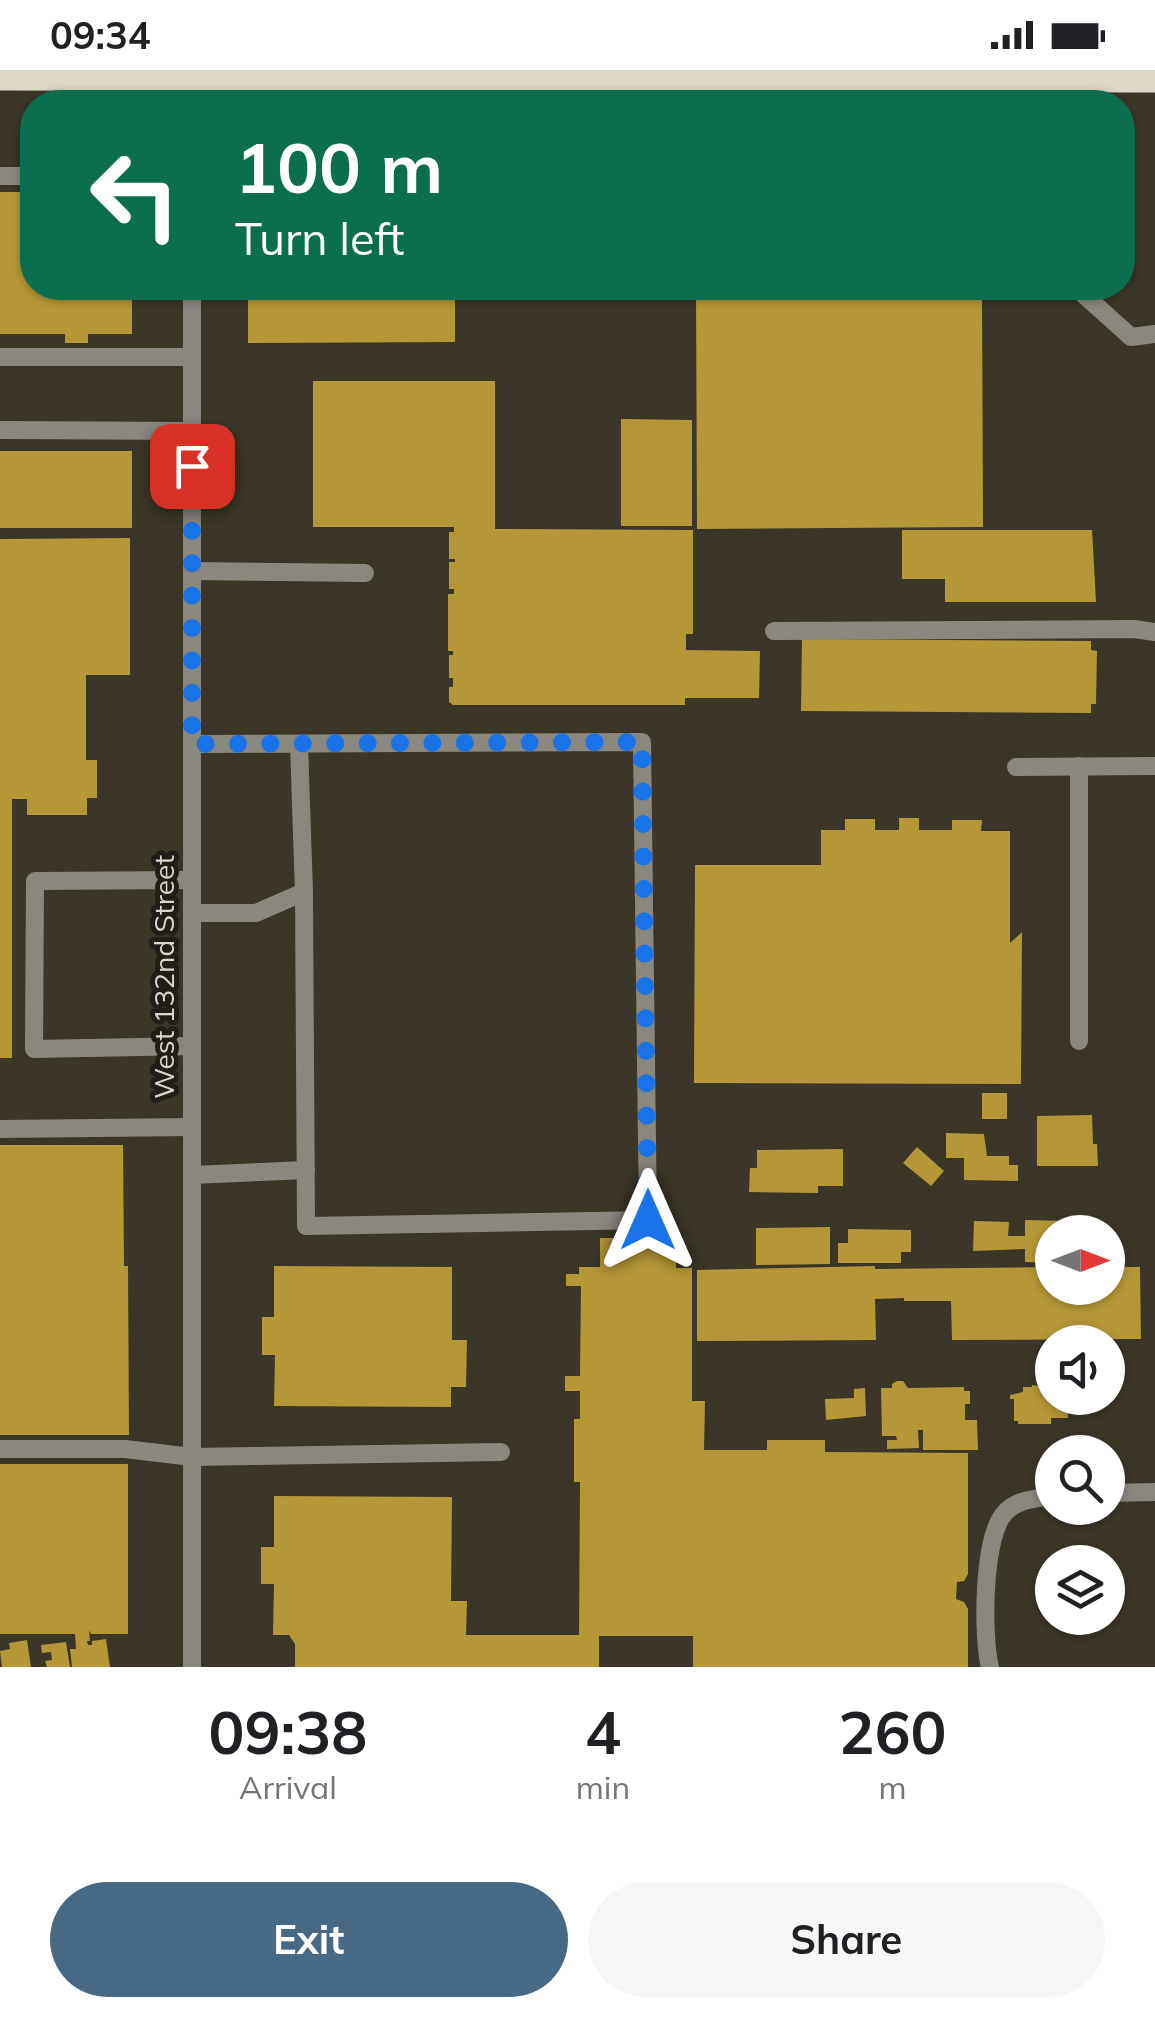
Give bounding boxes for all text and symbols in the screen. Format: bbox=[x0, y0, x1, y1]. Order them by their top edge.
text: 09:34 bbox=[50, 11, 151, 59]
text: 100 m bbox=[235, 123, 443, 211]
icon: left bbox=[70, 130, 200, 260]
text: Turn left bbox=[235, 210, 404, 266]
pin bbox=[150, 424, 235, 509]
icon: arrive bbox=[165, 439, 220, 494]
street label: West 132nd Street bbox=[146, 855, 181, 1099]
position arrow bbox=[596, 1168, 700, 1272]
north arrow bbox=[1035, 1215, 1125, 1305]
map controls bbox=[1035, 1215, 1125, 1635]
button: sound bbox=[1035, 1325, 1125, 1415]
button: search bbox=[1035, 1435, 1125, 1525]
button: layers bbox=[1035, 1545, 1125, 1635]
text: 09:38 bbox=[208, 1694, 367, 1769]
text: 4 bbox=[585, 1694, 621, 1769]
text: 260 bbox=[839, 1694, 947, 1769]
text: Arrival bbox=[239, 1767, 337, 1807]
text: min bbox=[576, 1767, 630, 1807]
text: m bbox=[879, 1767, 907, 1807]
button: Exit bbox=[50, 1882, 568, 1997]
button: Share bbox=[588, 1882, 1105, 1997]

